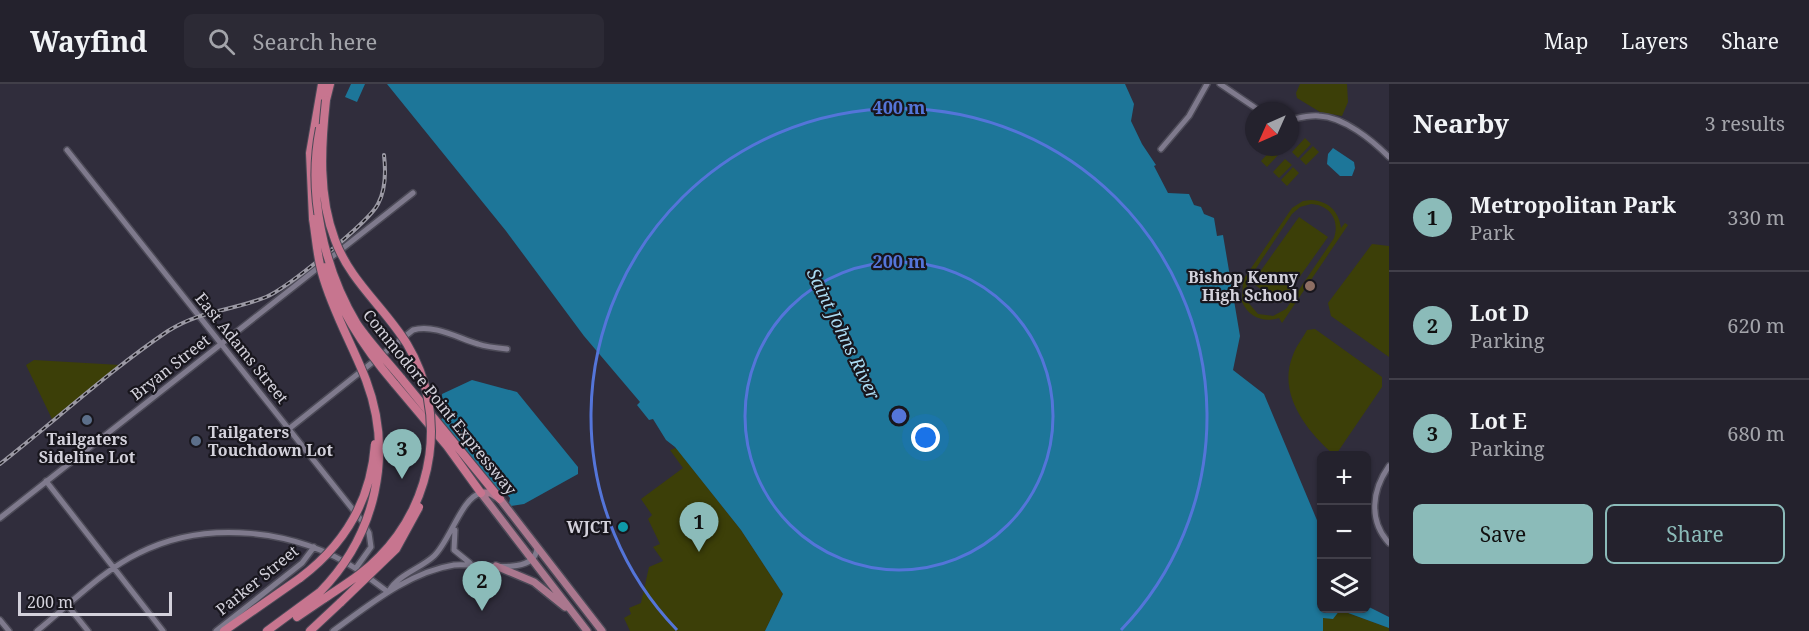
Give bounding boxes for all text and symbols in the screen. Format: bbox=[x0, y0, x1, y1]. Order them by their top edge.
search box bbox=[184, 14, 604, 68]
text: Wayfind bbox=[30, 22, 148, 60]
icon: search bbox=[205, 25, 238, 58]
text: Search here bbox=[253, 26, 377, 56]
text: Map bbox=[1544, 27, 1588, 55]
text: Layers bbox=[1621, 27, 1688, 55]
text: Share bbox=[1721, 27, 1779, 55]
text: 400 m bbox=[873, 95, 926, 119]
north arrow bbox=[1245, 102, 1299, 156]
text: Nearby bbox=[1413, 105, 1509, 141]
text: 3 results bbox=[1705, 110, 1785, 137]
text: Metropolitan Park bbox=[1470, 189, 1676, 219]
text: 1 bbox=[1427, 204, 1438, 231]
text: 330 m bbox=[1727, 204, 1785, 231]
text: Park bbox=[1470, 219, 1514, 246]
text: 200 m bbox=[873, 249, 926, 273]
water label: Saint Johns River bbox=[802, 264, 886, 404]
place label: Bishop Kenny High School bbox=[1188, 266, 1299, 306]
marker: Bishop Kenny High School bbox=[1303, 279, 1317, 293]
street label: East Adams Street bbox=[190, 288, 294, 408]
text: Lot D bbox=[1470, 297, 1529, 327]
street label: Commodore Point Expressway bbox=[358, 305, 522, 500]
text: 2 bbox=[1427, 312, 1438, 339]
text: 620 m bbox=[1727, 312, 1785, 339]
text: Parking bbox=[1470, 327, 1545, 354]
street label: Bryan Street bbox=[126, 329, 215, 405]
text: Lot E bbox=[1470, 405, 1527, 435]
centre of rings bbox=[889, 406, 909, 426]
marker: Tailgaters Sideline Lot bbox=[80, 413, 94, 427]
text: 3 bbox=[1427, 420, 1438, 447]
text: 680 m bbox=[1727, 420, 1785, 447]
place label: Tailgaters Touchdown Lot bbox=[208, 421, 333, 461]
your location bbox=[911, 423, 940, 452]
place label: Tailgaters Sideline Lot bbox=[39, 428, 136, 468]
pin: 3 bbox=[382, 430, 422, 479]
marker: Tailgaters Touchdown Lot bbox=[189, 434, 203, 448]
text: Parking bbox=[1470, 435, 1545, 462]
map controls bbox=[1317, 451, 1371, 613]
button: + bbox=[1317, 451, 1371, 505]
pin: 1 bbox=[680, 502, 718, 552]
button: Save bbox=[1413, 504, 1593, 564]
button: Share bbox=[1605, 504, 1785, 564]
button: − bbox=[1317, 505, 1371, 559]
place label: WJCT bbox=[566, 516, 612, 538]
marker: WJCT bbox=[616, 520, 630, 534]
street label: Parker Street bbox=[211, 540, 303, 620]
button: layers bbox=[1317, 559, 1371, 613]
pin: 2 bbox=[462, 562, 502, 611]
scale bar bbox=[18, 589, 172, 616]
text: 200 m bbox=[27, 591, 73, 613]

